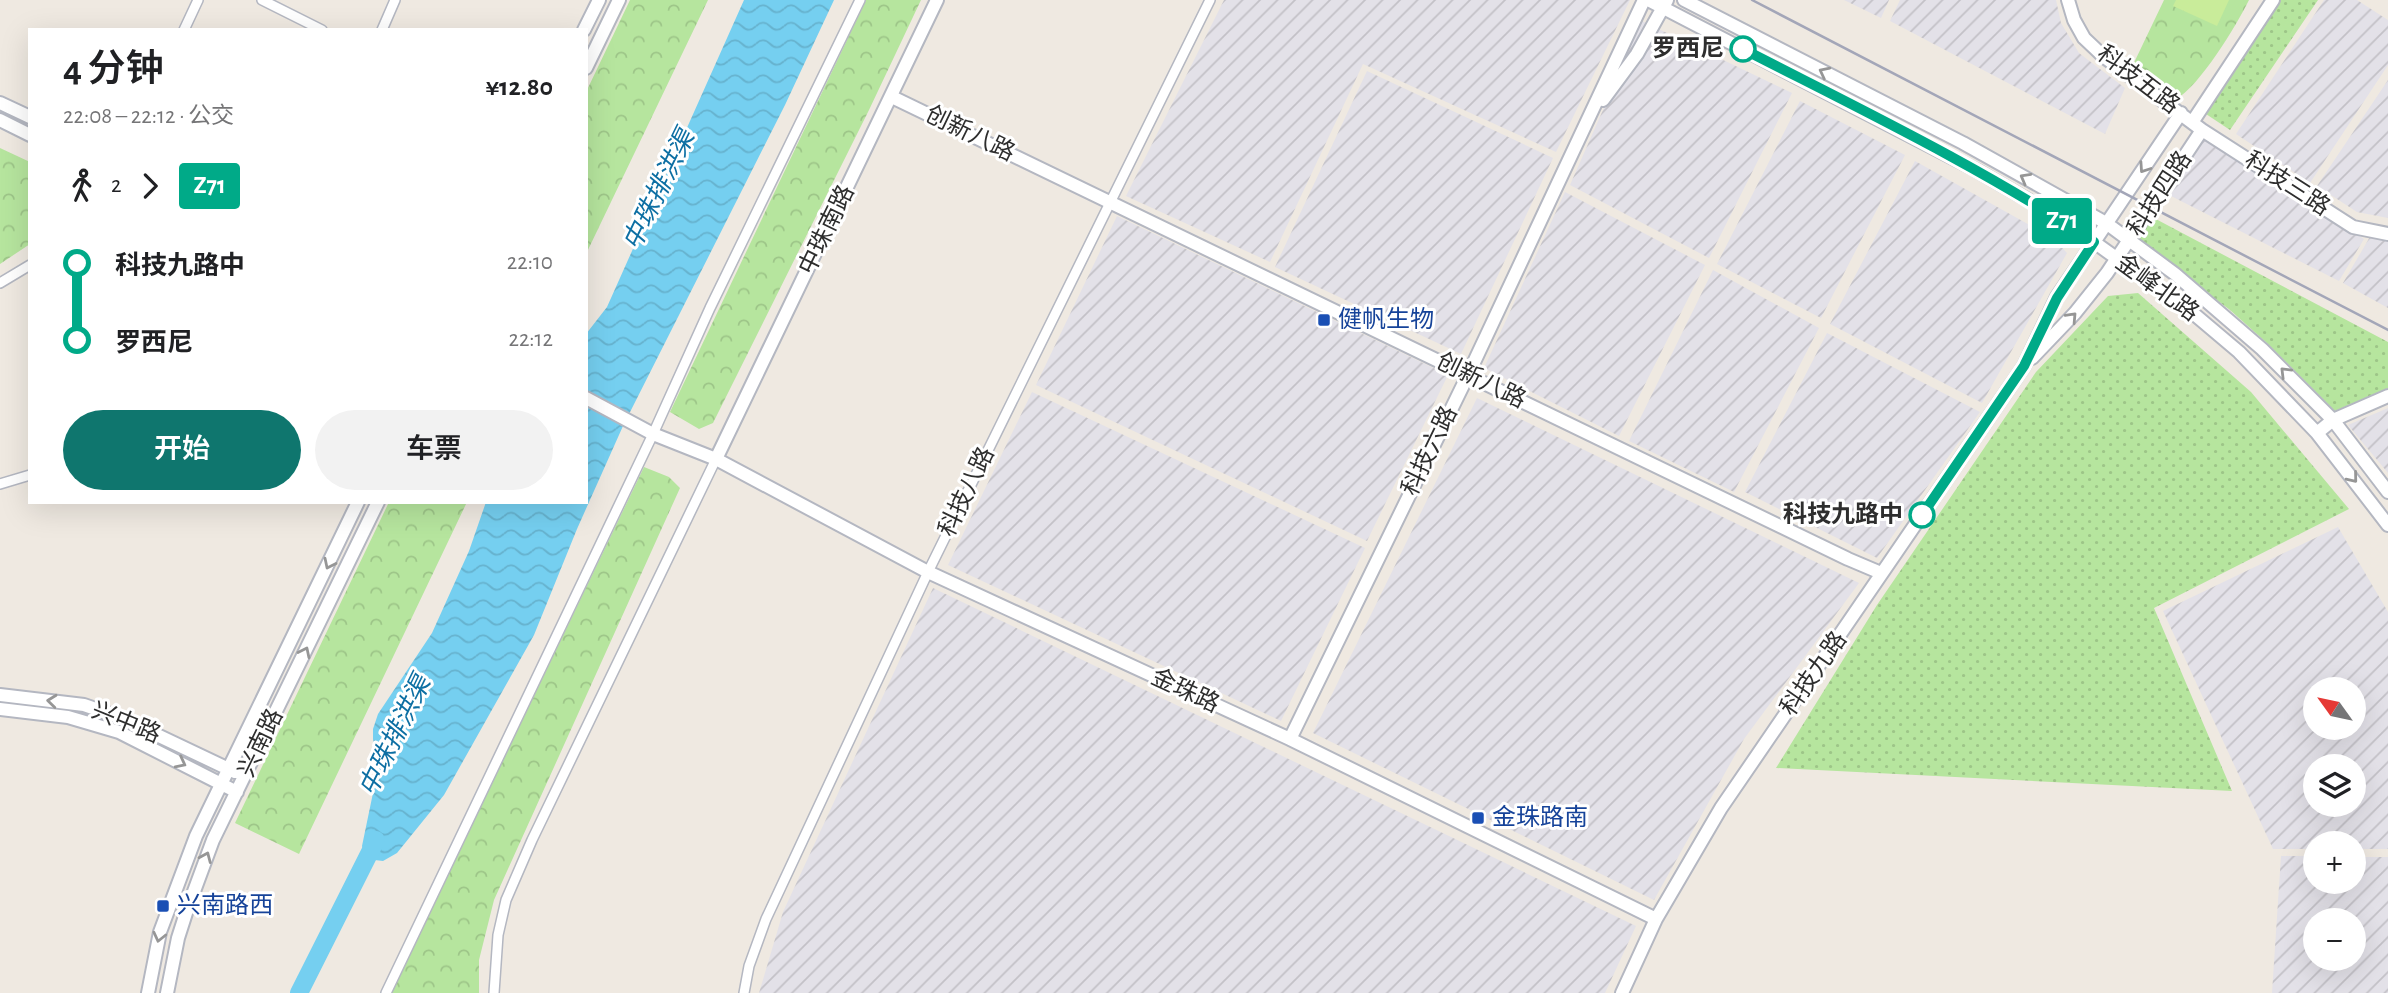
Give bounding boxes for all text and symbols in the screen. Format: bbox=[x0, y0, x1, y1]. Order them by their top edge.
place label: 罗西尼 bbox=[1652, 36, 1724, 61]
marker: 罗西尼 bbox=[1730, 36, 1756, 62]
street label: 科技五路 bbox=[2092, 40, 2185, 118]
text: 4 分钟 bbox=[63, 51, 164, 89]
one-way arrow bbox=[1819, 67, 1831, 80]
text: ¥12.80 bbox=[485, 74, 553, 100]
street label: 创新八路 bbox=[922, 100, 1019, 166]
text: 22:08 – 22:12 · 公交 bbox=[63, 105, 234, 128]
water label: 中珠排洪渠 bbox=[618, 122, 701, 254]
street label: 科技四路 bbox=[2122, 146, 2196, 241]
street label: 科技三路 bbox=[2240, 146, 2335, 220]
one-way arrow bbox=[2140, 160, 2152, 173]
icon: walk bbox=[63, 167, 101, 205]
icon: forward bbox=[131, 167, 169, 205]
one-way arrow bbox=[2020, 173, 2032, 186]
text: 2 bbox=[111, 174, 121, 197]
text: Z71 bbox=[193, 174, 226, 198]
street label: 中珠南路 bbox=[793, 181, 859, 278]
line badge: Z71 bbox=[2022, 198, 2102, 244]
text: Z71 bbox=[2046, 209, 2078, 233]
street label: 金峰北路 bbox=[2111, 248, 2204, 326]
text: 22:10 bbox=[507, 251, 553, 274]
text: 科技九路中 bbox=[115, 253, 245, 279]
place label: 健帆生物 bbox=[1338, 306, 1434, 332]
marker: 健帆生物 bbox=[1316, 312, 1332, 328]
one-way arrow bbox=[2063, 312, 2076, 325]
text: 22:12 bbox=[508, 328, 553, 351]
text: 罗西尼 bbox=[115, 330, 193, 356]
street label: 创新八路 bbox=[1433, 347, 1530, 413]
one-way arrow bbox=[2281, 368, 2293, 380]
street label: 科技六路 bbox=[1396, 402, 1462, 499]
button: 开始 bbox=[63, 410, 301, 490]
button: 车票 bbox=[315, 410, 553, 490]
street label: 科技八路 bbox=[933, 443, 999, 540]
one-way arrow bbox=[2345, 471, 2358, 483]
place label: 科技九路中 bbox=[1783, 501, 1903, 527]
marker: 科技九路中 bbox=[1909, 502, 1935, 528]
one-way arrow bbox=[323, 557, 337, 569]
street label: 科技九路 bbox=[1775, 627, 1851, 720]
one-way arrow bbox=[296, 647, 310, 659]
street label: 金珠路 bbox=[1147, 663, 1224, 717]
water label: 中珠排洪渠 bbox=[354, 668, 437, 800]
north arrow bbox=[2303, 677, 2366, 740]
map controls bbox=[2303, 677, 2366, 971]
one-way arrow bbox=[46, 694, 57, 709]
street label: 兴中路 bbox=[88, 697, 165, 748]
street label: 兴南路 bbox=[233, 705, 288, 781]
button: layers bbox=[2303, 754, 2366, 817]
one-way arrow bbox=[174, 755, 186, 768]
place label: 金珠路南 bbox=[1492, 804, 1588, 830]
marker: 金珠路南 bbox=[1470, 810, 1486, 826]
button: + bbox=[2303, 831, 2366, 894]
one-way arrow bbox=[198, 852, 212, 864]
place label: 兴南路西 bbox=[177, 892, 273, 918]
marker: 兴南路西 bbox=[155, 898, 171, 914]
button: − bbox=[2303, 908, 2366, 971]
one-way arrow bbox=[153, 931, 167, 943]

